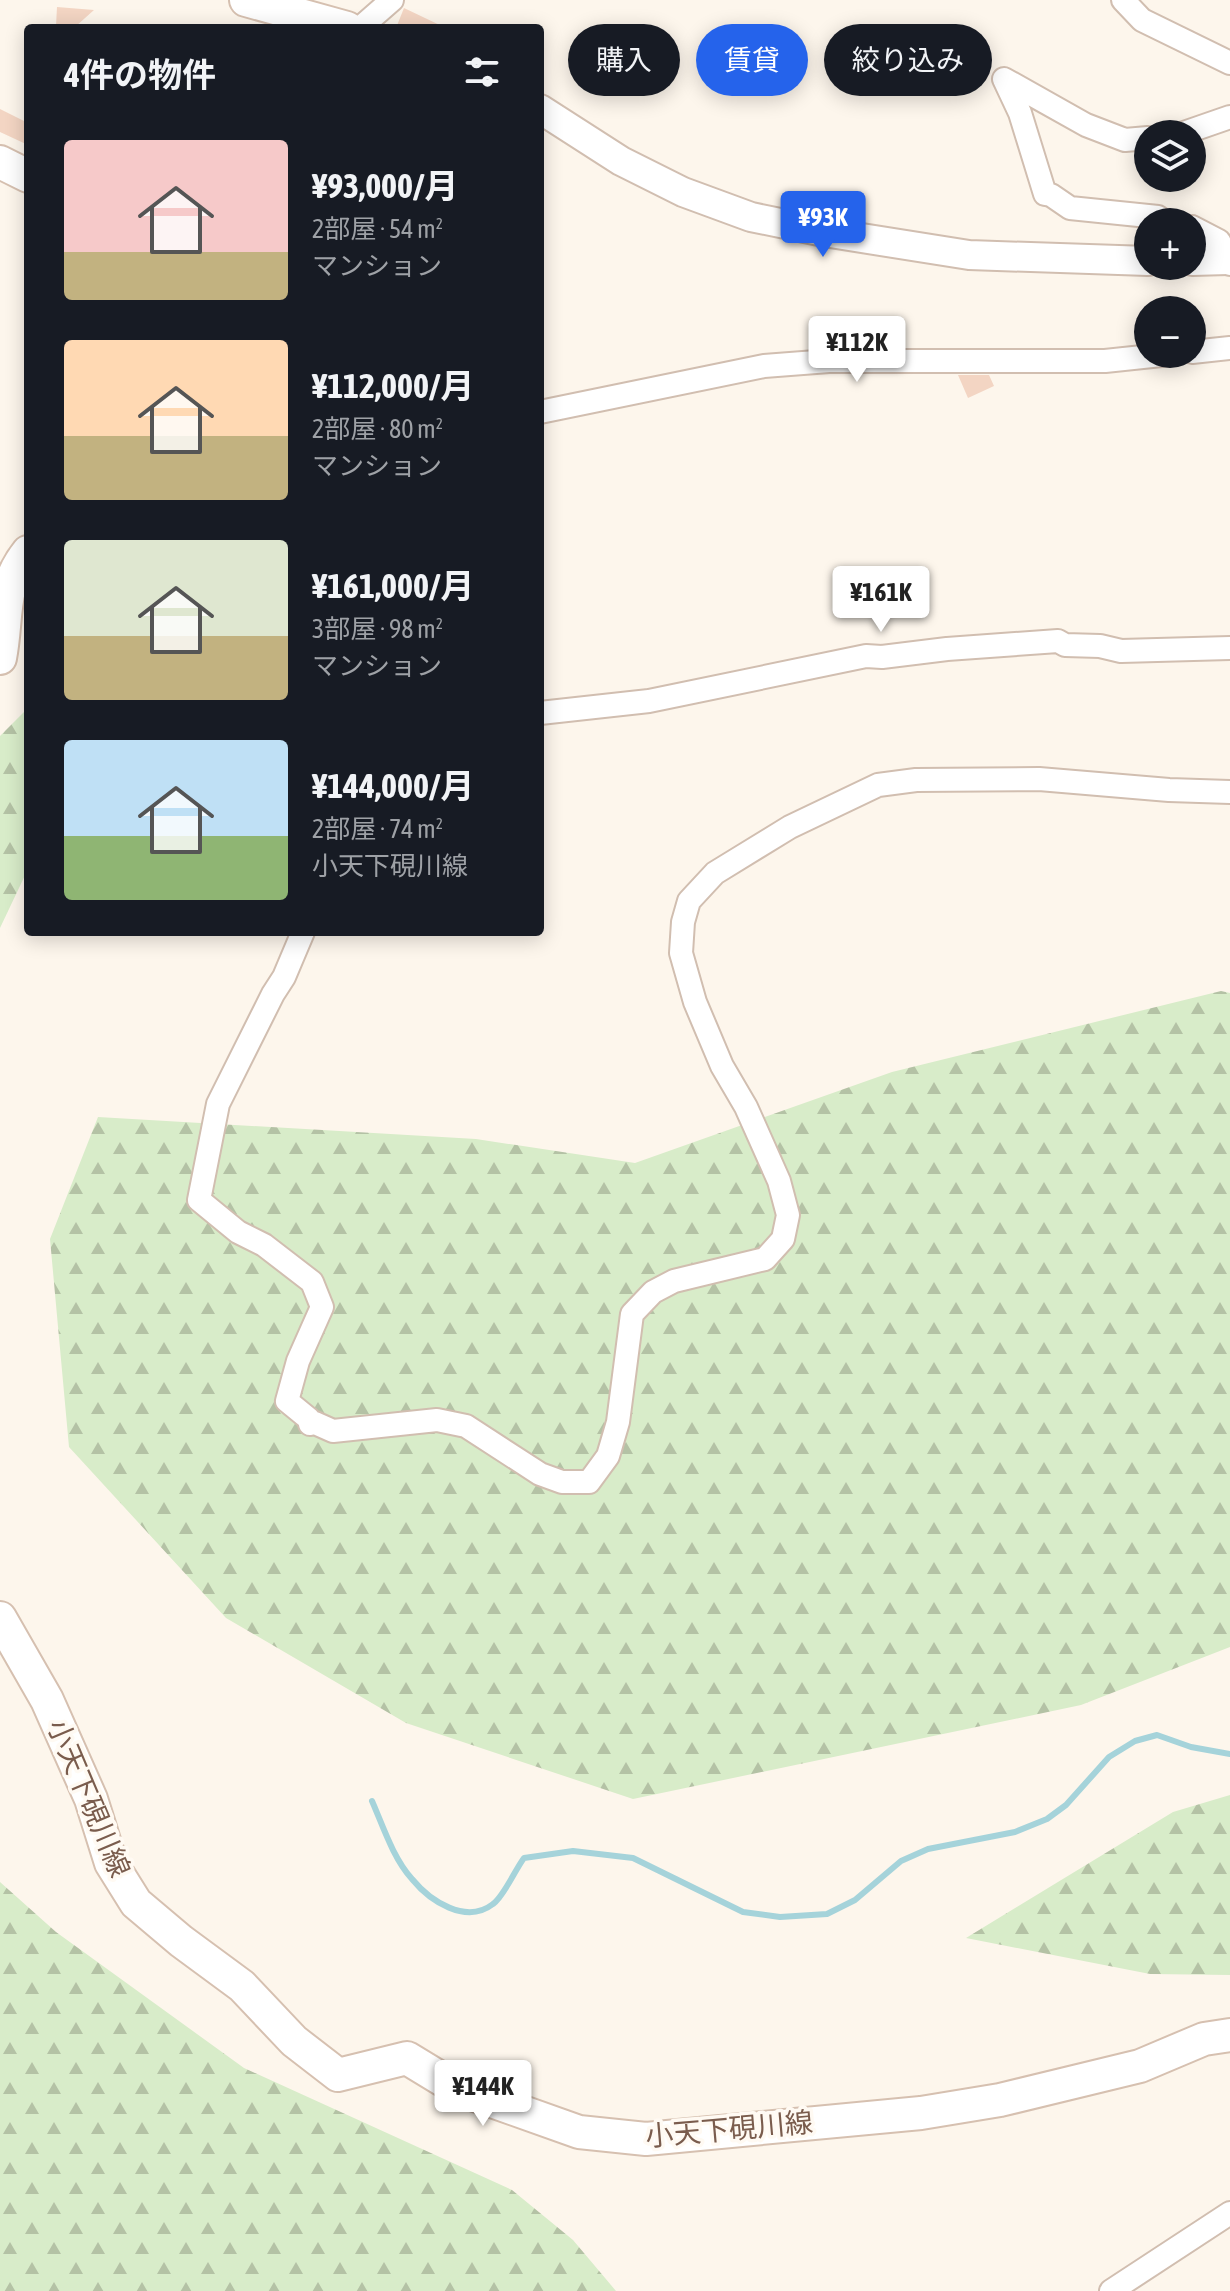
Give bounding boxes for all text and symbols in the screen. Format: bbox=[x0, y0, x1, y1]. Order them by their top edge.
chip: 購入 bbox=[568, 24, 680, 96]
chip: 賃貸 bbox=[696, 24, 808, 96]
chip: 絞り込み bbox=[824, 24, 992, 96]
icon: filters bbox=[460, 50, 504, 94]
text: 4件の物件 bbox=[64, 55, 216, 94]
map controls bbox=[1134, 120, 1206, 368]
button: layers bbox=[1134, 120, 1206, 192]
text: ¥93,000/月 bbox=[312, 166, 459, 205]
icon: home bbox=[128, 172, 224, 268]
pin: ¥93K bbox=[776, 191, 870, 259]
text: ¥93K bbox=[799, 202, 847, 232]
button: + bbox=[1134, 208, 1206, 280]
text: 2部屋 · 54 m² bbox=[312, 214, 443, 244]
text: マンション bbox=[312, 251, 442, 281]
button: − bbox=[1134, 296, 1206, 368]
pin: ¥112K bbox=[801, 316, 913, 384]
text: ¥112K bbox=[827, 327, 887, 357]
text: ¥112,000/月 bbox=[312, 366, 475, 405]
icon: home bbox=[128, 372, 224, 468]
text: 2部屋 · 80 m² bbox=[312, 414, 443, 444]
text: マンション bbox=[312, 451, 442, 481]
text: ¥161,000/月 bbox=[312, 566, 475, 605]
pin: ¥161K bbox=[825, 566, 937, 634]
icon: home bbox=[128, 572, 224, 668]
text: ¥161K bbox=[851, 577, 911, 607]
text: 3部屋 · 98 m² bbox=[312, 614, 443, 644]
text: マンション bbox=[312, 651, 442, 681]
text: ¥144,000/月 bbox=[312, 766, 475, 805]
icon: home bbox=[128, 772, 224, 868]
text: 2部屋 · 74 m² bbox=[312, 814, 443, 844]
text: 小天下硯川線 bbox=[312, 851, 468, 881]
street label: 小天下硯川線 bbox=[41, 1714, 137, 1882]
pin: ¥144K bbox=[427, 2060, 539, 2128]
text: ¥144K bbox=[453, 2071, 513, 2101]
street label: 小天下硯川線 bbox=[644, 2106, 814, 2152]

